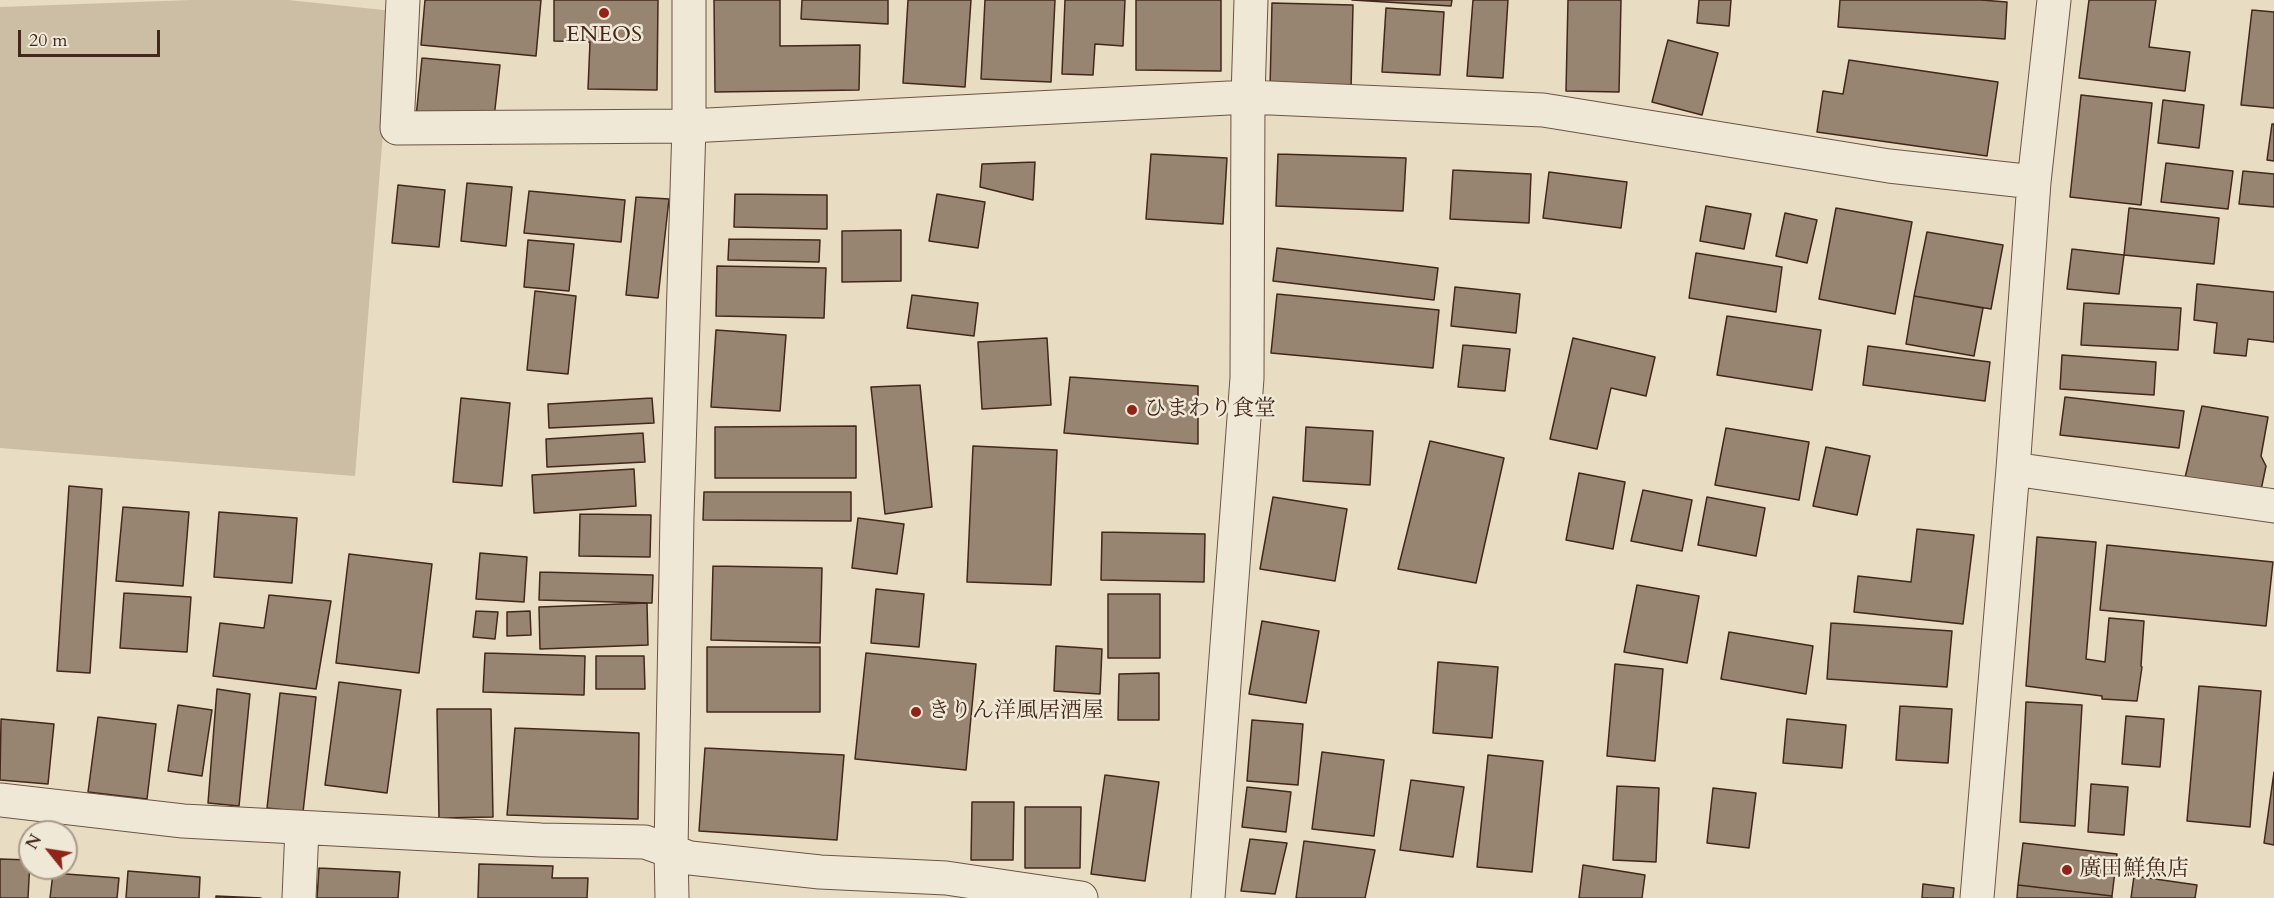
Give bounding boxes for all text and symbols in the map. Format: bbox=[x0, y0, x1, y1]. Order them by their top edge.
marker: ENEOS bbox=[597, 6, 611, 20]
scale bar bbox=[21, 18, 164, 56]
place label: ENEOS bbox=[566, 23, 642, 49]
text: 20 m bbox=[29, 28, 68, 53]
place label: ひまわり食堂 bbox=[1144, 397, 1276, 423]
marker: ひまわり食堂 bbox=[1125, 403, 1139, 417]
place label: きりん洋風居酒屋 bbox=[928, 699, 1104, 725]
marker: きりん洋風居酒屋 bbox=[909, 705, 923, 719]
north arrow bbox=[18, 820, 78, 880]
text: N bbox=[21, 830, 47, 854]
place label: 廣田鮮魚店 bbox=[2079, 857, 2189, 883]
marker: 廣田鮮魚店 bbox=[2060, 863, 2074, 877]

